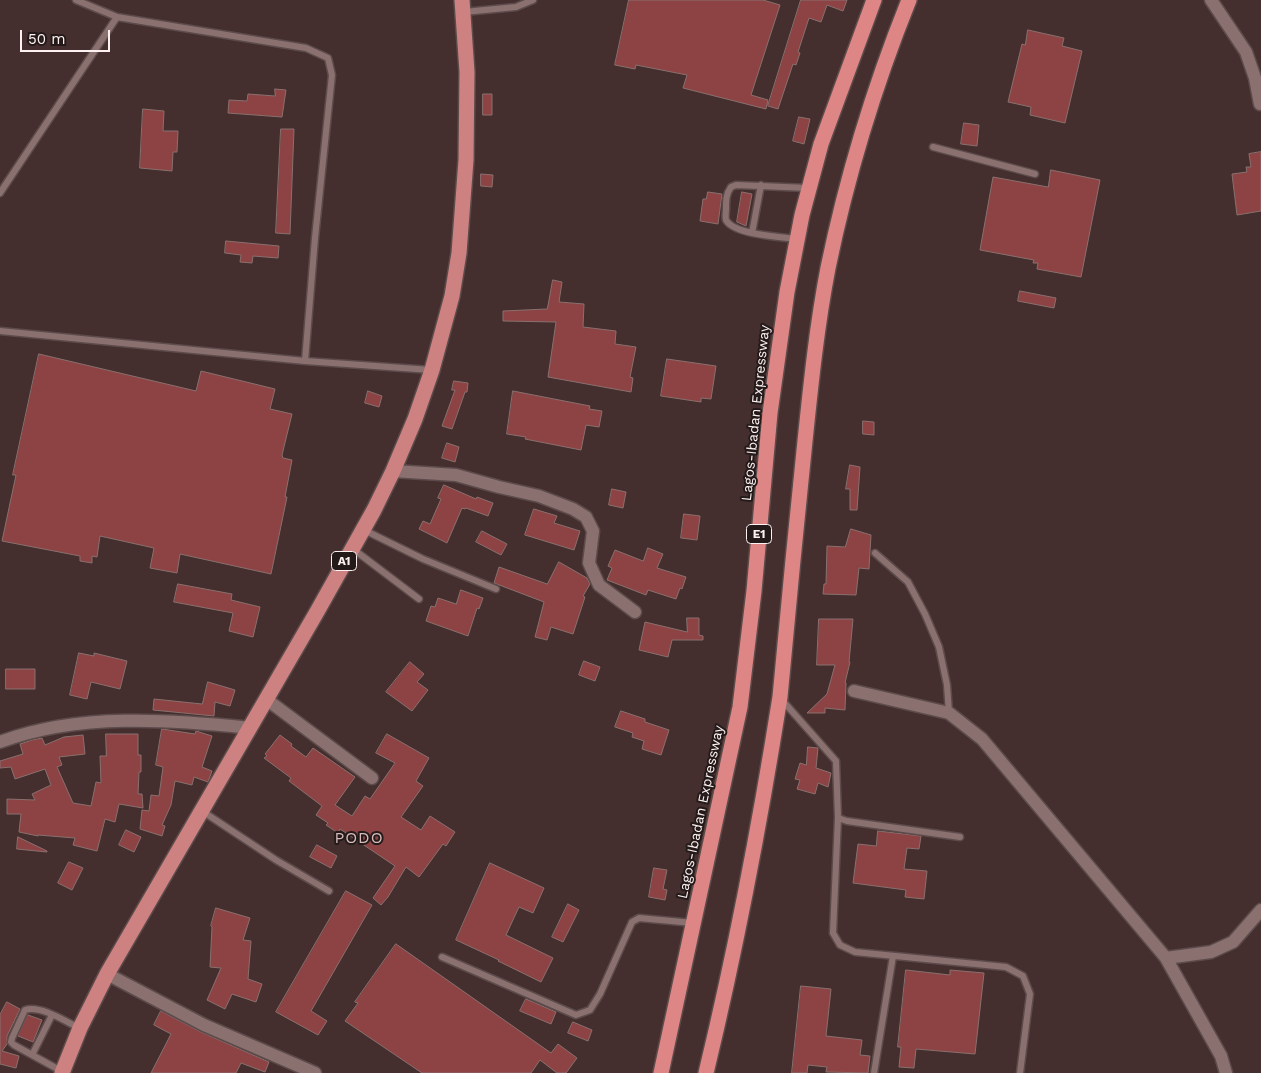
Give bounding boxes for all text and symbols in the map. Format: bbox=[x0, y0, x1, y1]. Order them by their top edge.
scale bar bbox=[22, 20, 112, 52]
text: 50 m bbox=[28, 30, 65, 48]
street label: Lagos-Ibadan Expressway bbox=[738, 324, 774, 502]
road number: E1 bbox=[746, 524, 772, 544]
road number: A1 bbox=[332, 552, 356, 570]
street label: Lagos-Ibadan Expressway bbox=[674, 724, 728, 900]
district label: PODO bbox=[334, 828, 384, 848]

